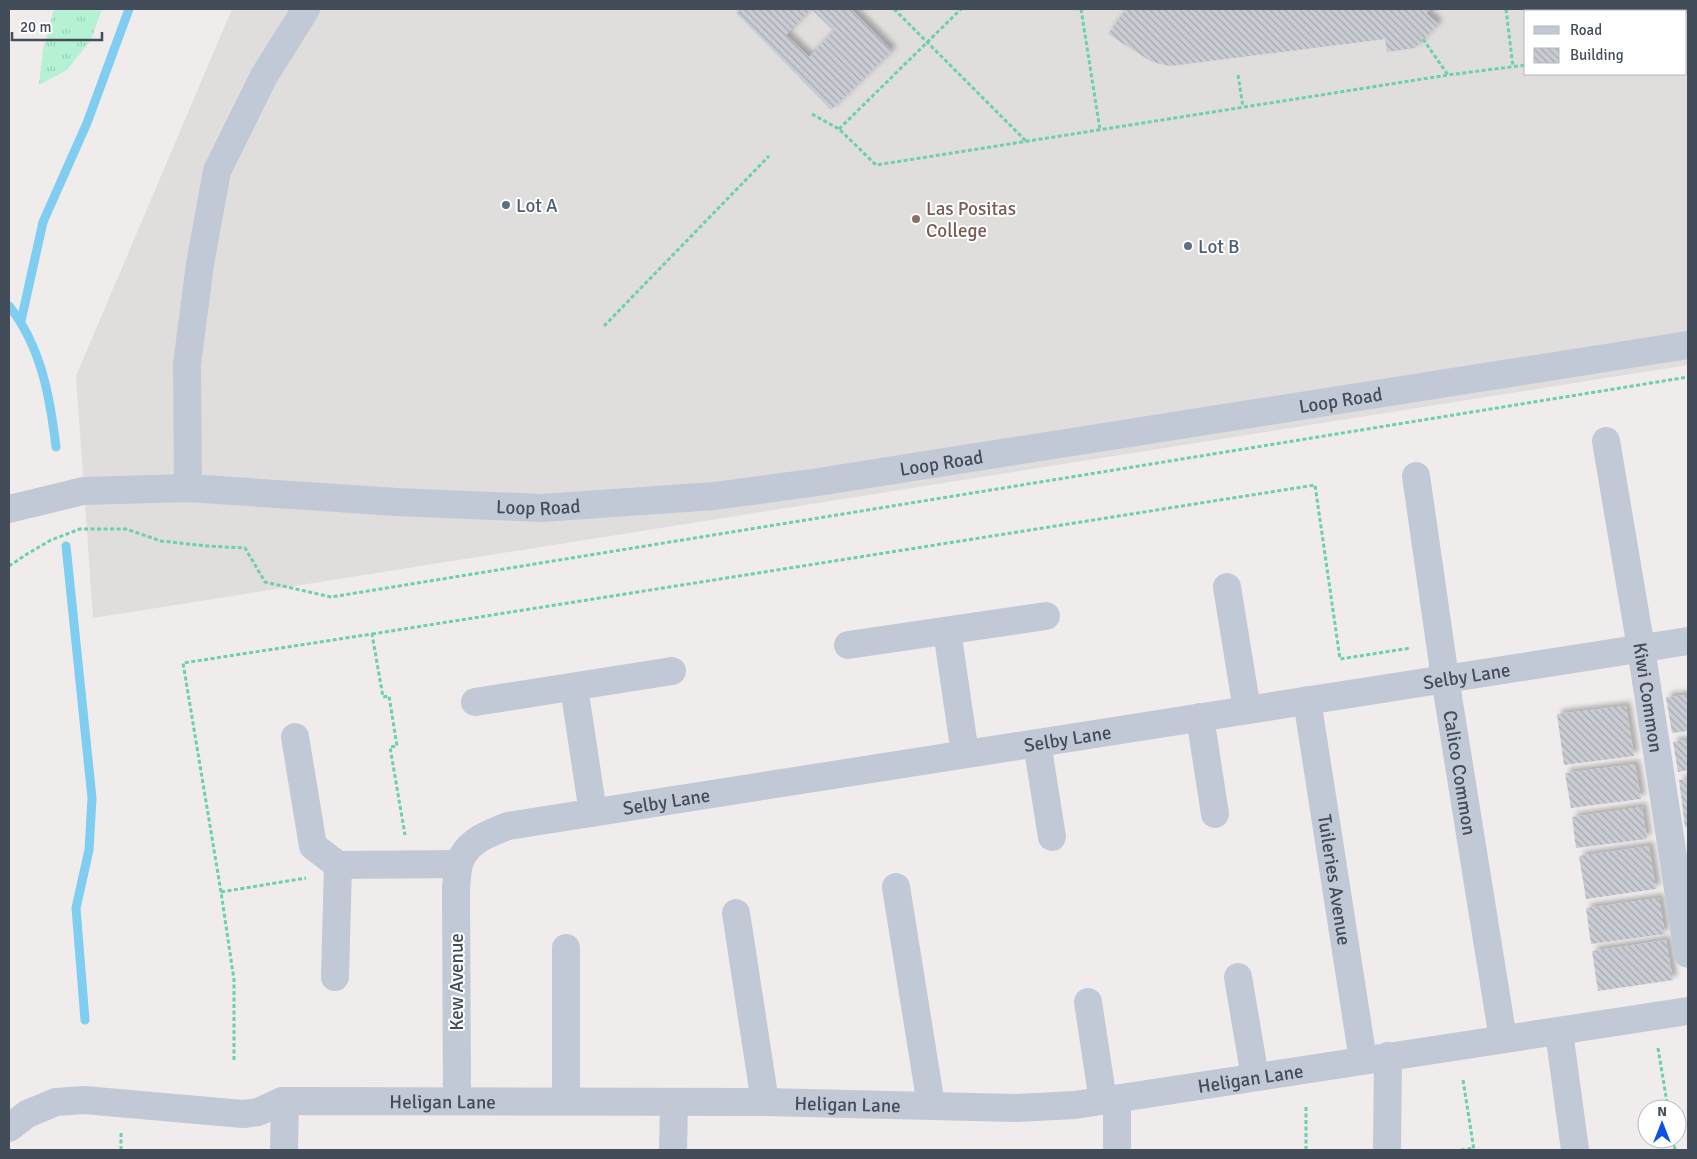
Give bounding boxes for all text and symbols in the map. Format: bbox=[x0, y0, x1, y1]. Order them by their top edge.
scale bar bbox=[12, 10, 102, 42]
legend bbox=[1524, 10, 1687, 75]
text: 20 m bbox=[20, 18, 51, 36]
text: Road bbox=[1570, 21, 1602, 39]
text: Building bbox=[1570, 46, 1624, 64]
place label: Lot A bbox=[516, 194, 558, 218]
place label: Las Positas College bbox=[926, 197, 1016, 243]
marker: Lot A bbox=[500, 199, 512, 211]
marker: Las Positas College bbox=[910, 213, 922, 225]
place label: Lot B bbox=[1198, 235, 1239, 259]
marker: Lot B bbox=[1182, 240, 1194, 252]
street label: Loop Road bbox=[1297, 382, 1384, 419]
street label: Loop Road bbox=[898, 445, 985, 482]
street label: Loop Road bbox=[496, 494, 581, 521]
street label: Kiwi Common bbox=[1627, 641, 1668, 755]
street label: Selby Lane bbox=[1421, 658, 1512, 695]
street label: Calico Common bbox=[1437, 709, 1481, 837]
street label: Selby Lane bbox=[1022, 721, 1113, 758]
street label: Selby Lane bbox=[621, 783, 712, 821]
street label: Tuileries Avenue bbox=[1312, 813, 1356, 947]
street label: Kew Avenue bbox=[445, 933, 469, 1031]
street label: Heligan Lane bbox=[1196, 1059, 1305, 1099]
street label: Heligan Lane bbox=[389, 1090, 496, 1114]
street label: Heligan Lane bbox=[794, 1092, 901, 1118]
north arrow bbox=[1637, 1099, 1687, 1149]
text: N bbox=[1657, 1103, 1667, 1120]

